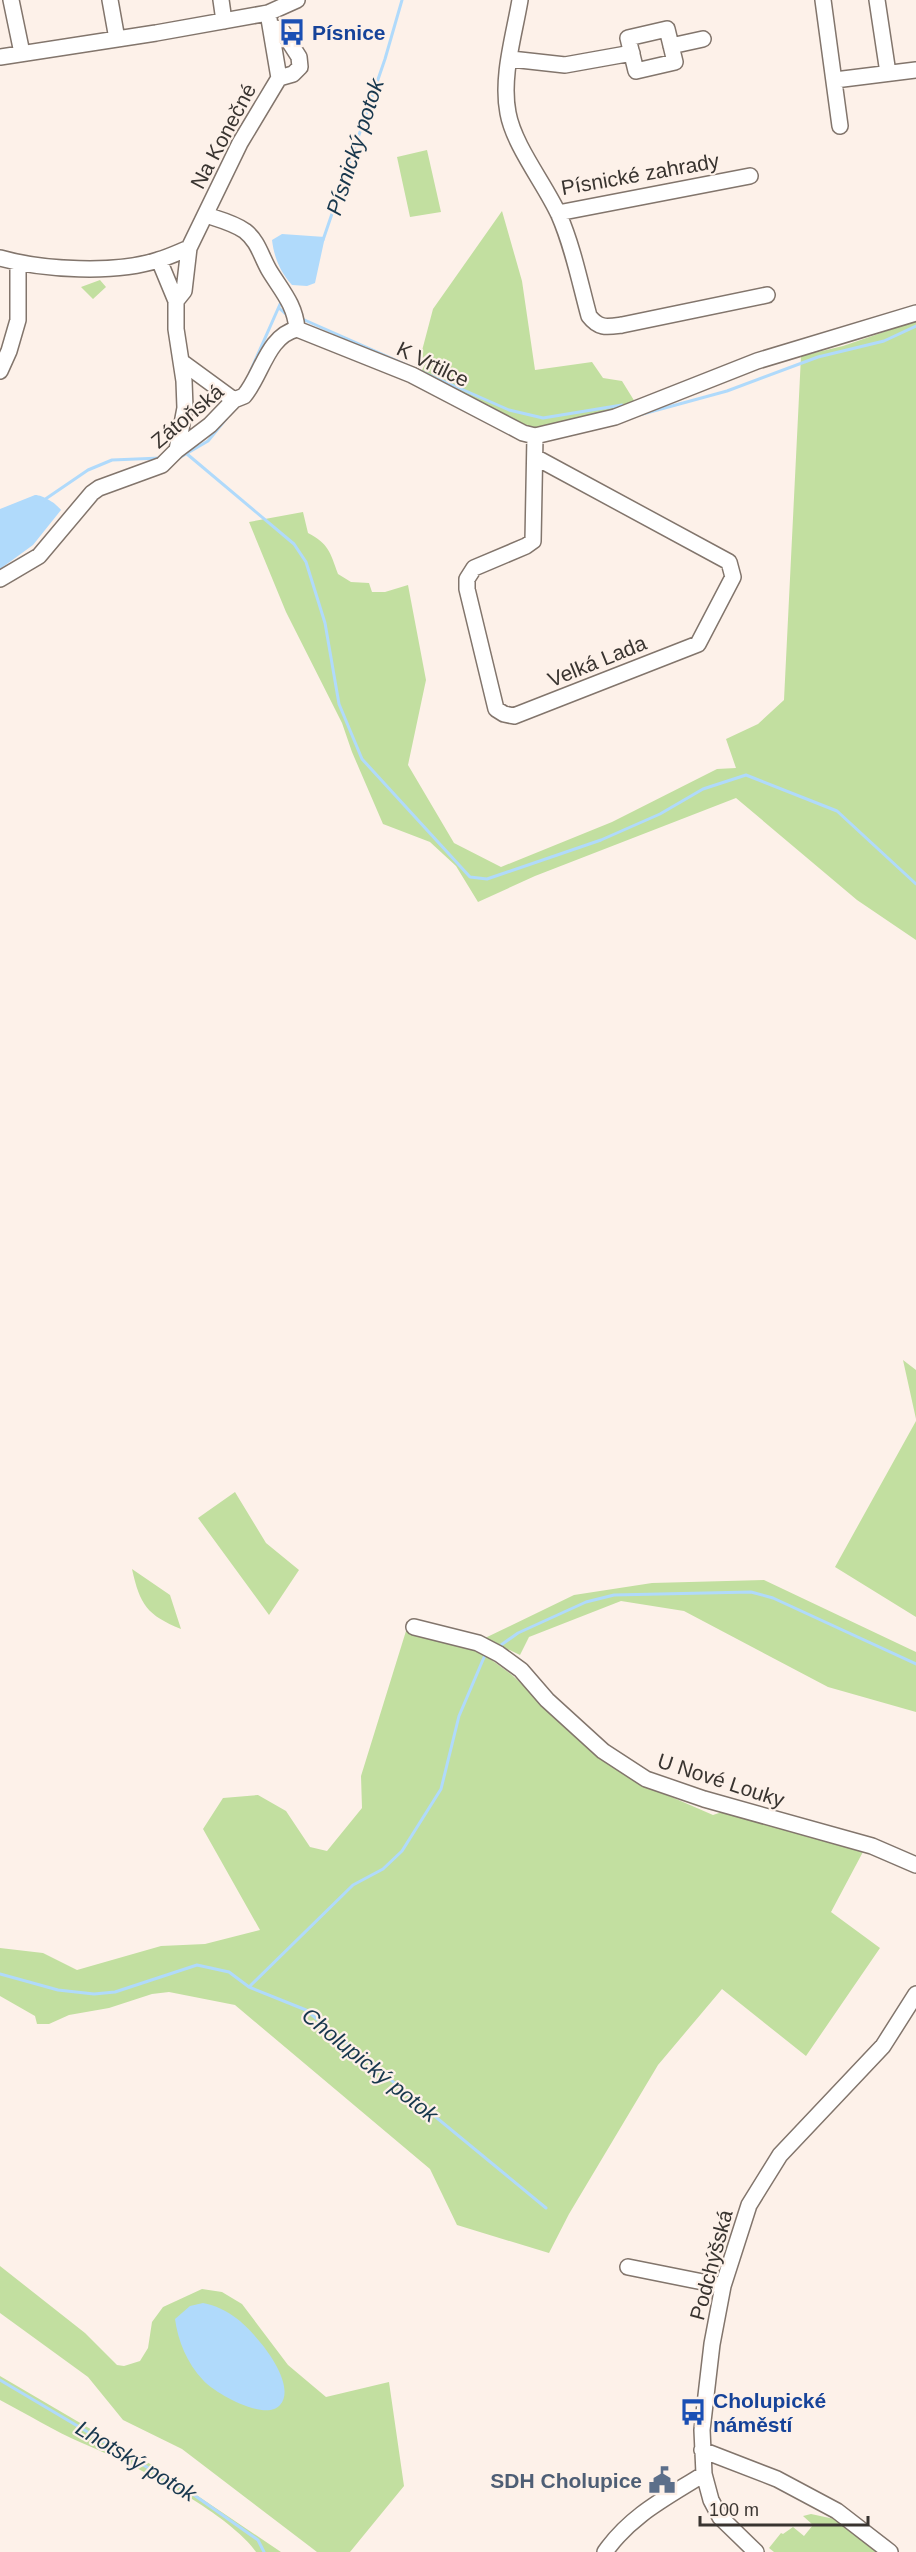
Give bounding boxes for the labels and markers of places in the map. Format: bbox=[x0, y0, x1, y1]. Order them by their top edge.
bus stop icon: Písnice bbox=[277, 17, 307, 47]
place label: Písnice bbox=[312, 21, 386, 44]
place label: Cholupické náměstí bbox=[713, 2389, 826, 2436]
bus stop icon: Cholupické náměstí bbox=[678, 2397, 708, 2427]
public building icon: SDH Cholupice bbox=[647, 2465, 677, 2495]
place label: SDH Cholupice bbox=[490, 2469, 642, 2492]

